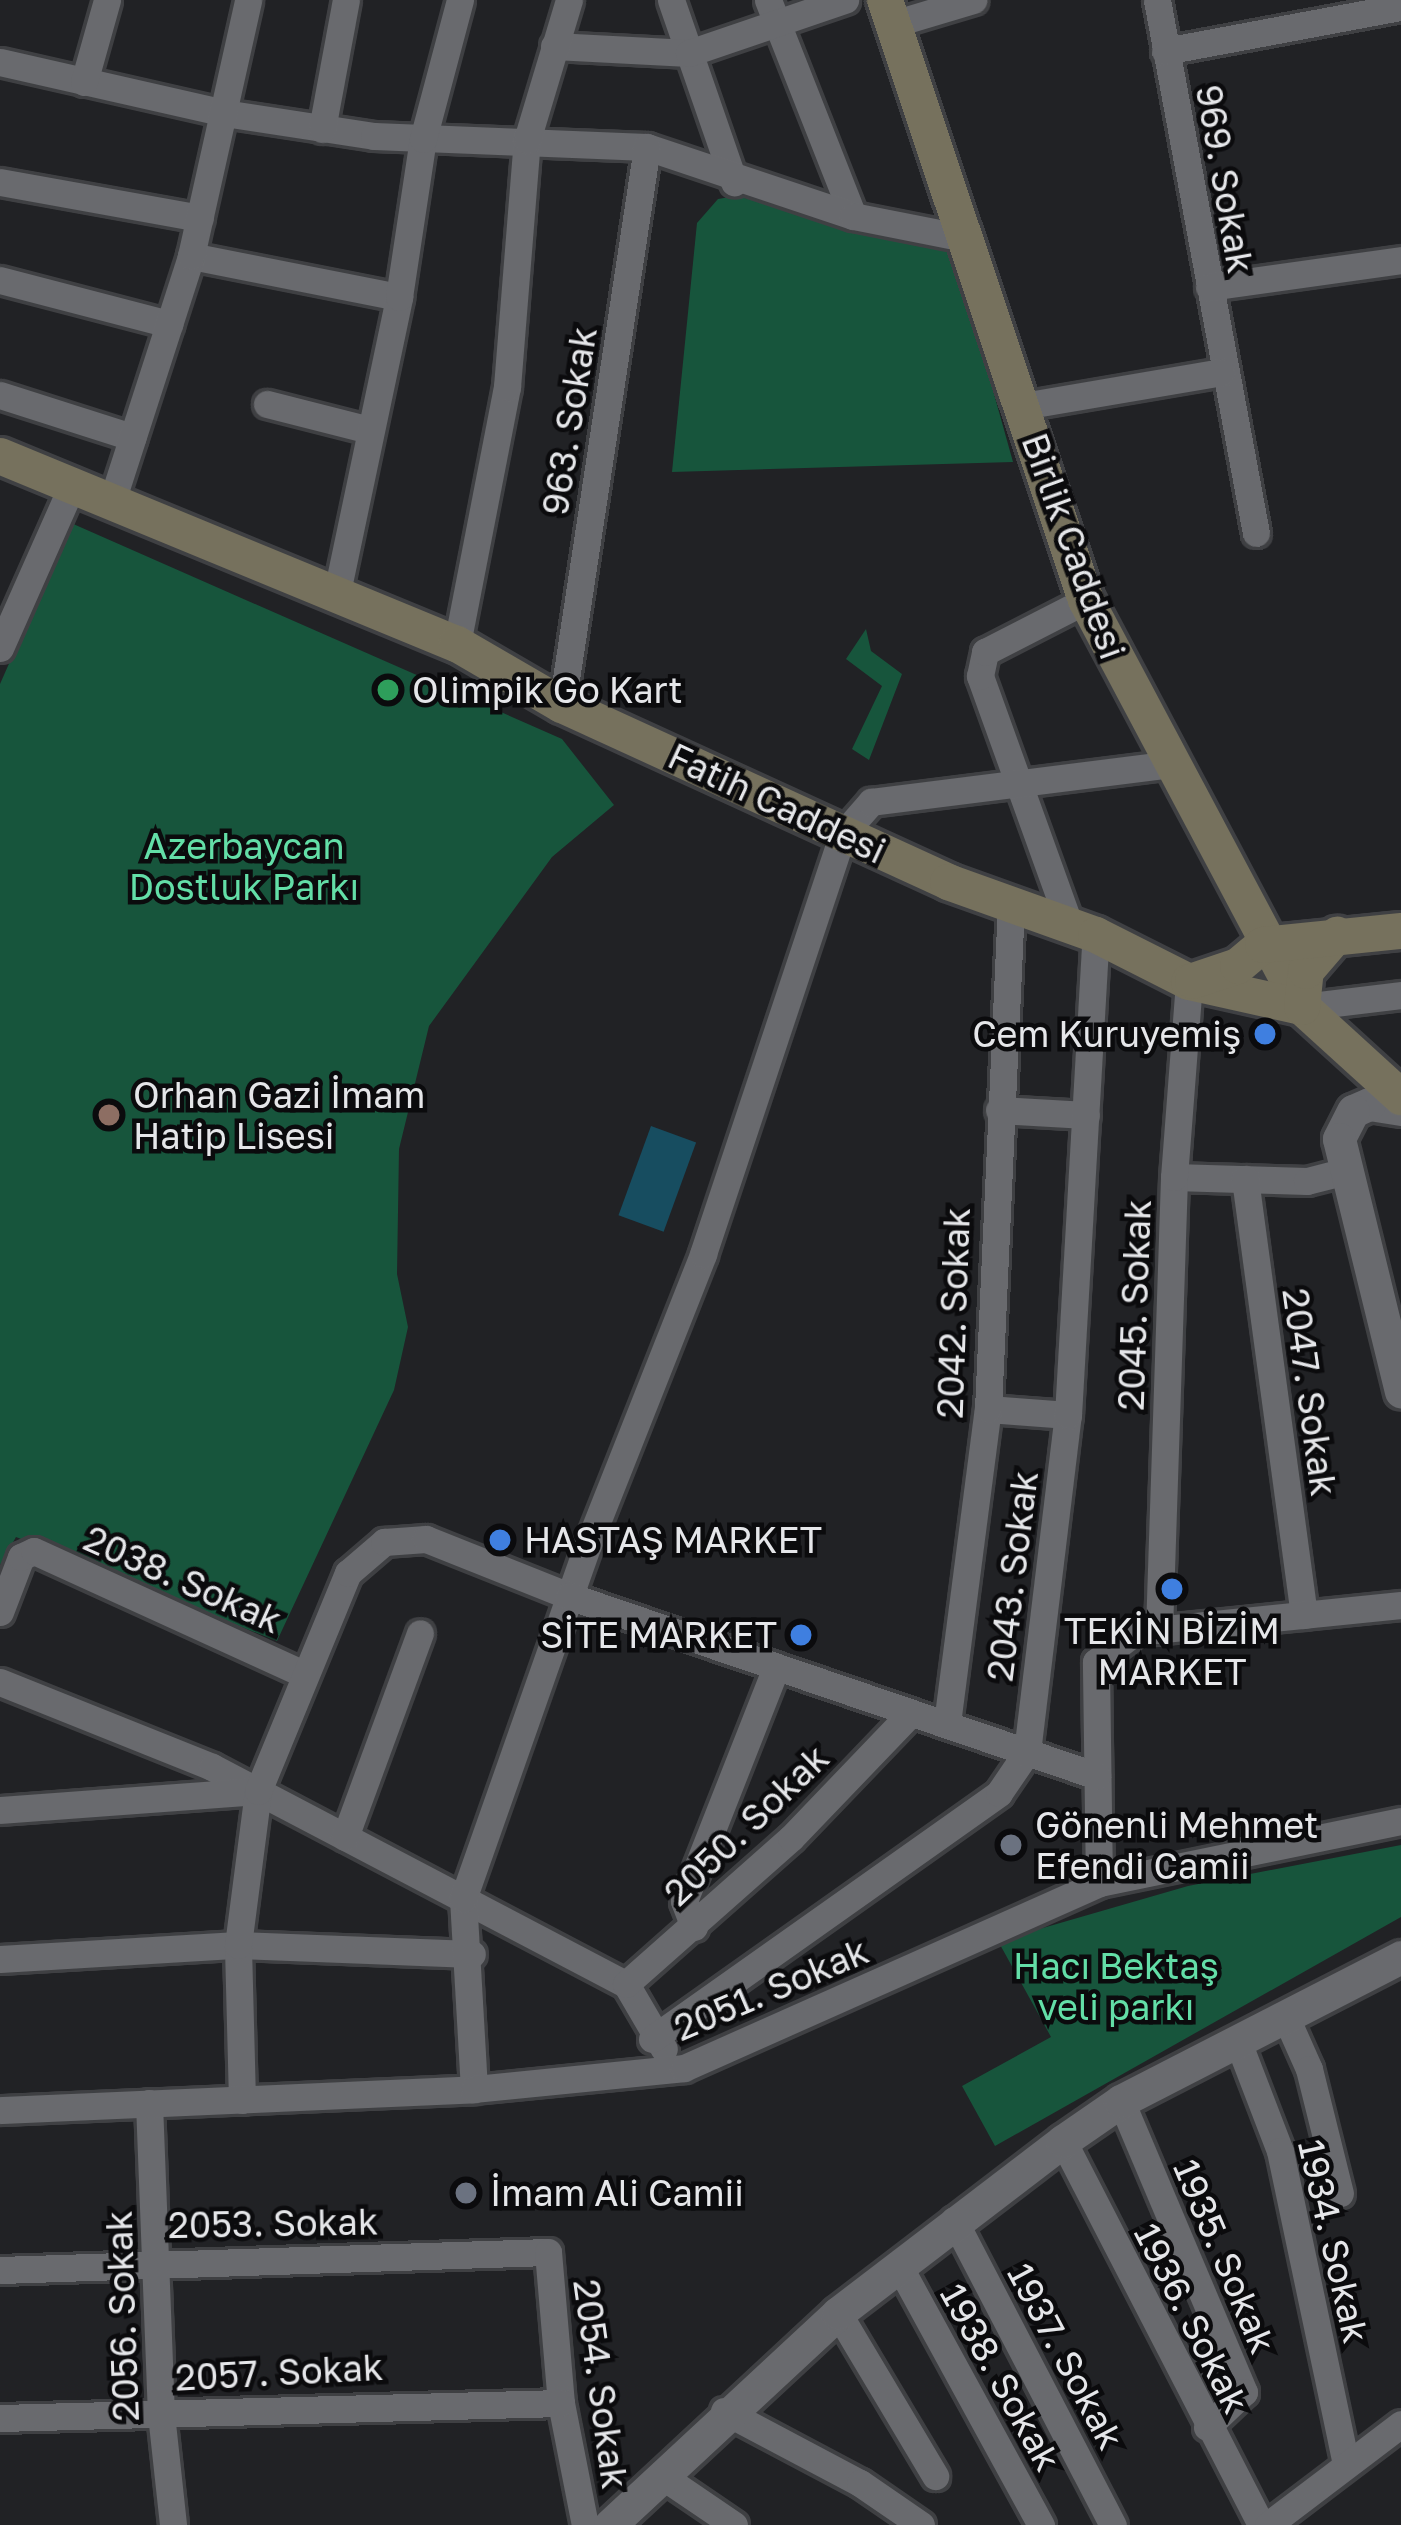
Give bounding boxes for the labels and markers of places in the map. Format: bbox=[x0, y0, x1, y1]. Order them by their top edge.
place label: Olimpik Go Kart bbox=[412, 668, 683, 712]
marker: Olimpik Go Kart bbox=[375, 677, 401, 703]
place label: Cem Kuruyemiş bbox=[972, 1012, 1241, 1056]
marker: Cem Kuruyemiş bbox=[1252, 1021, 1278, 1047]
place label: Orhan Gazi İmam Hatip Lisesi bbox=[133, 1072, 425, 1157]
marker: Orhan Gazi İmam Hatip Lisesi bbox=[96, 1102, 122, 1128]
place label: HASTAŞ MARKET bbox=[524, 1518, 822, 1562]
marker: HASTAŞ MARKET bbox=[487, 1527, 513, 1553]
marker: TEKİN BİZİM MARKET bbox=[1159, 1576, 1185, 1602]
place label: TEKİN BİZİM MARKET bbox=[1064, 1608, 1280, 1693]
place label: SİTE MARKET bbox=[540, 1613, 777, 1657]
marker: SİTE MARKET bbox=[788, 1622, 814, 1648]
place label: Gönenli Mehmet Efendi Camii bbox=[1035, 1802, 1318, 1887]
marker: Gönenli Mehmet Efendi Camii bbox=[998, 1832, 1024, 1858]
place label: İmam Ali Camii bbox=[490, 2171, 744, 2215]
marker: İmam Ali Camii bbox=[453, 2180, 479, 2206]

